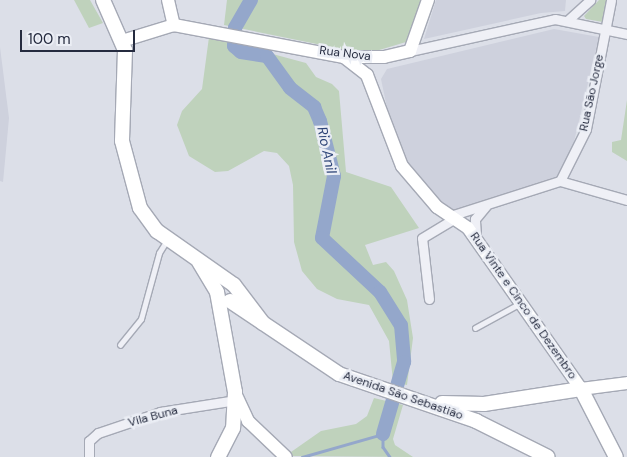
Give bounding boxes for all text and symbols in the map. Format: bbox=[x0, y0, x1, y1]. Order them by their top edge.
scale bar bbox=[22, 20, 138, 52]
text: 100 m bbox=[28, 29, 71, 49]
street label: Rua Nova bbox=[319, 44, 371, 64]
street label: Rua São Jorge bbox=[577, 53, 607, 133]
water label: Rio Anil bbox=[314, 125, 340, 175]
street label: Rua Vinte e Cinco de Dezembro bbox=[467, 230, 579, 382]
street label: Avenida São Sebastião bbox=[341, 369, 465, 423]
street label: Vila Buna bbox=[127, 403, 179, 431]

